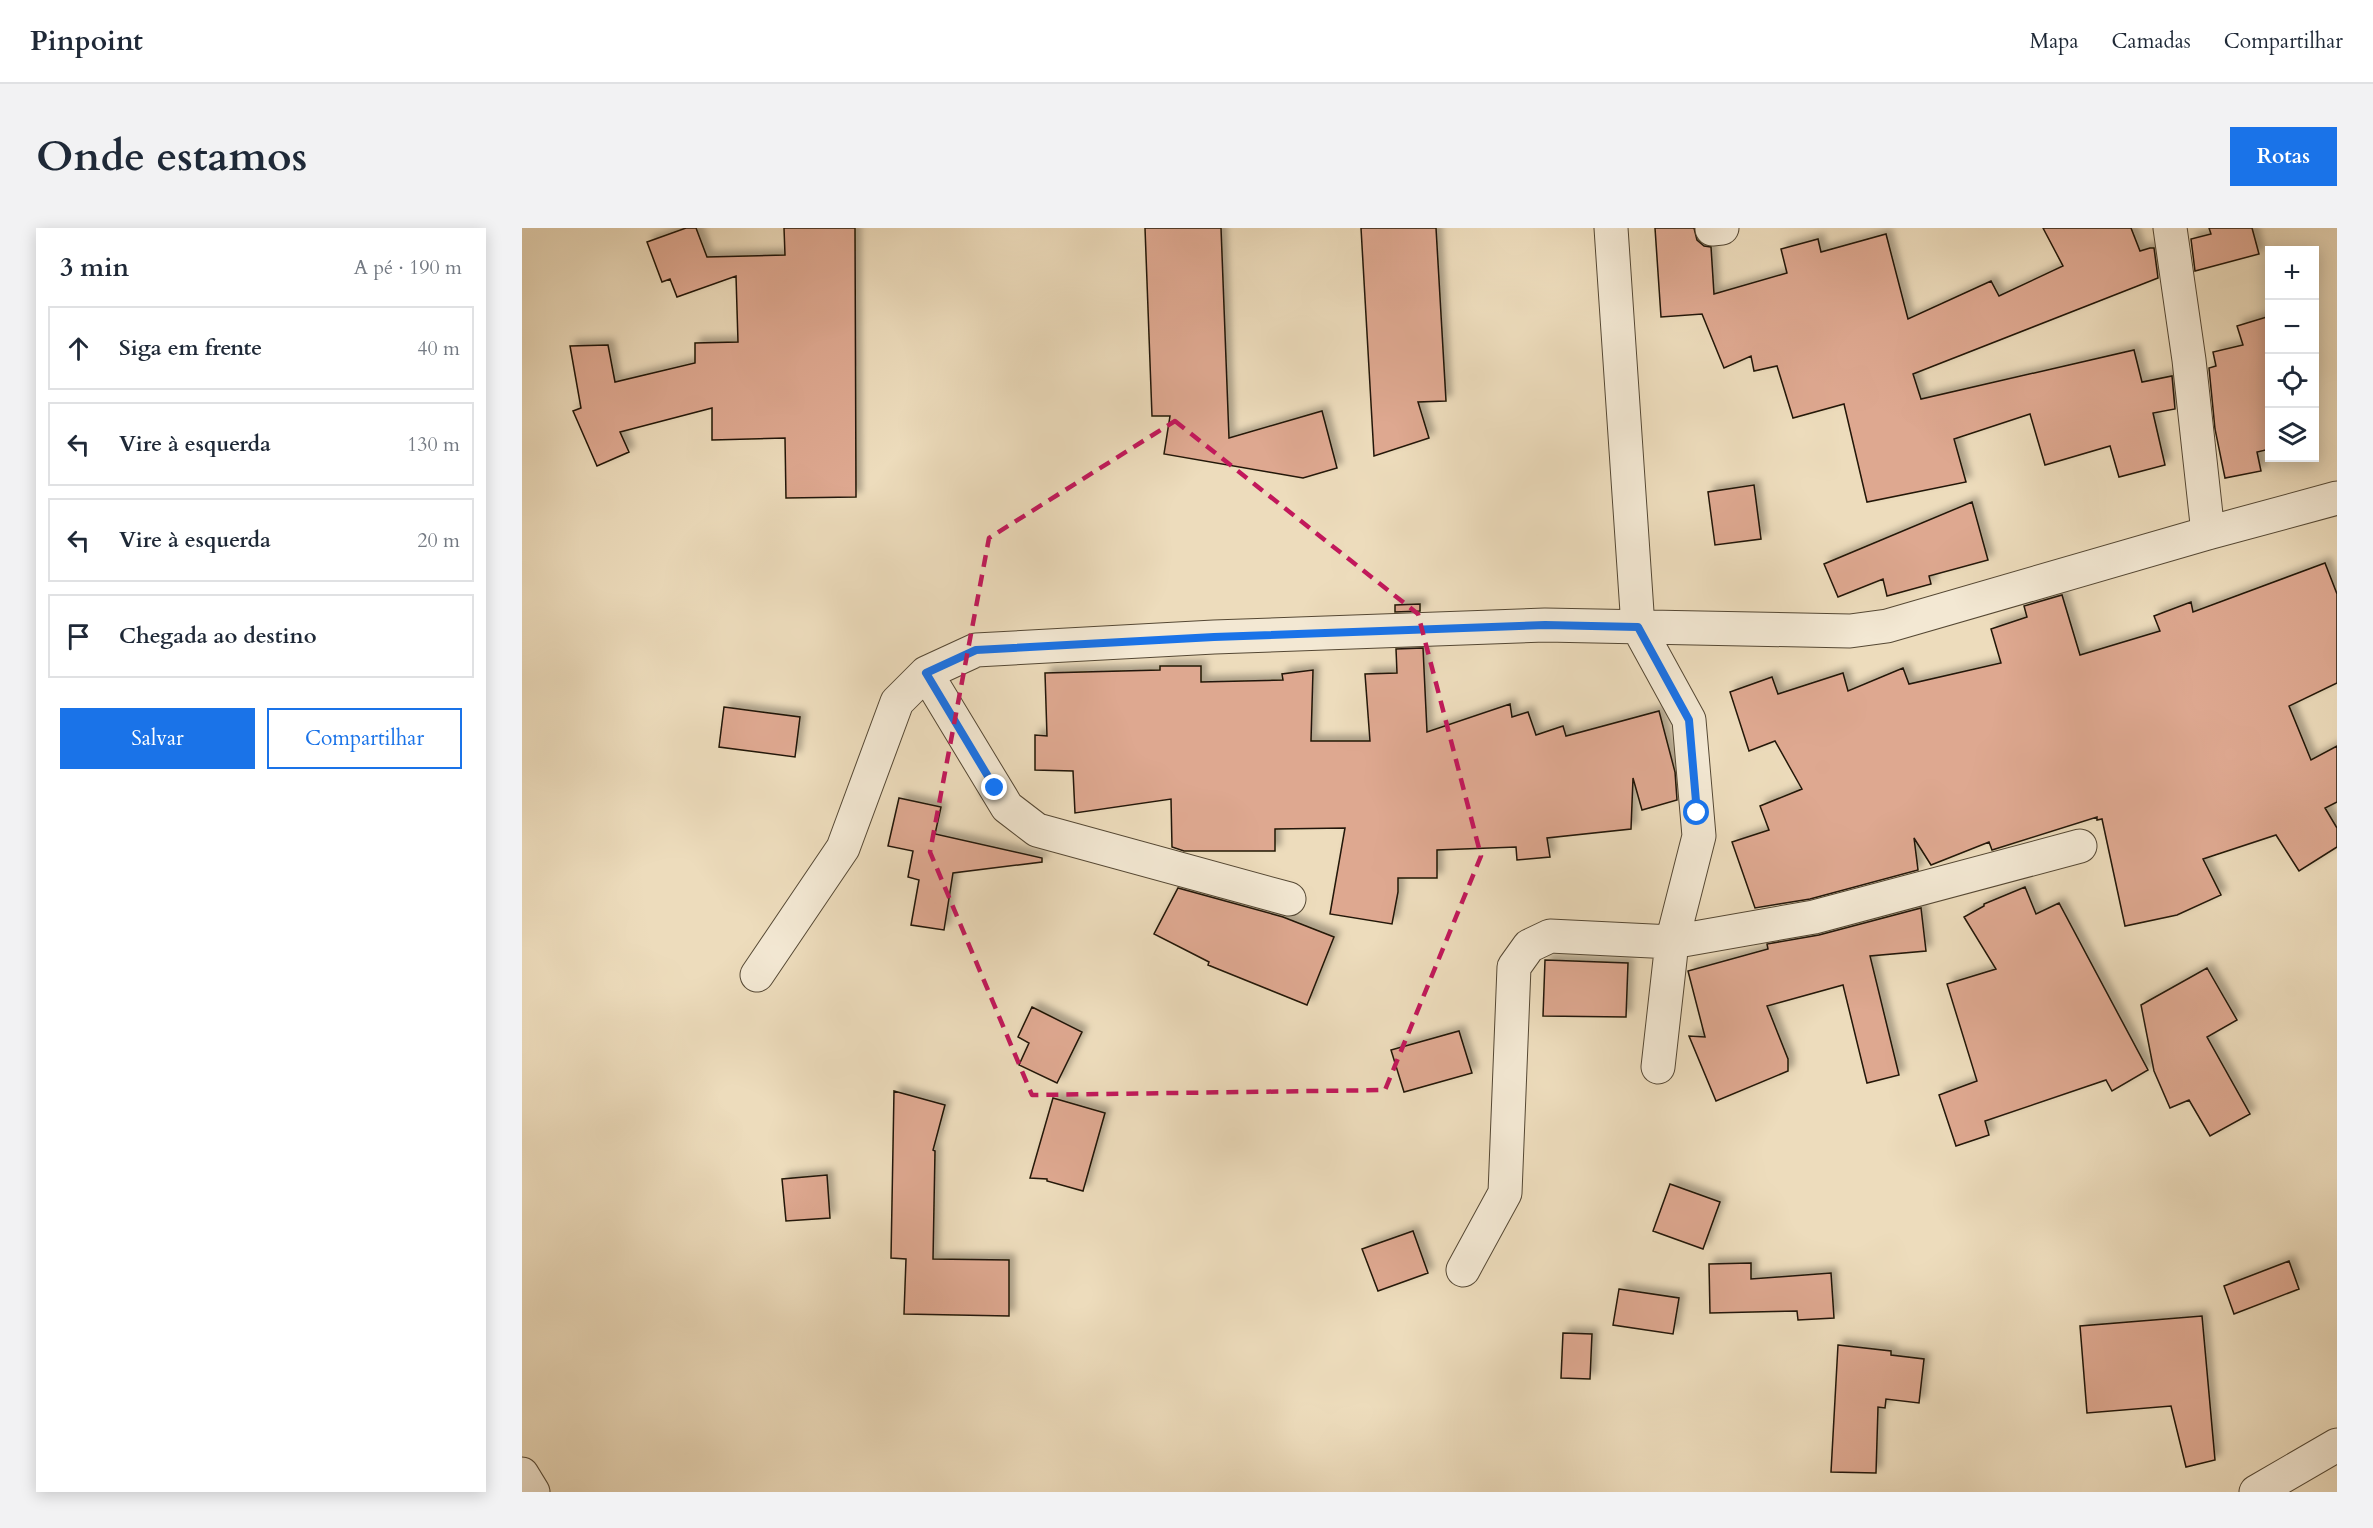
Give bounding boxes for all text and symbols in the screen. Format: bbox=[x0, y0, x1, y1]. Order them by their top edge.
text: Pinpoint bbox=[30, 22, 143, 60]
text: Mapa bbox=[2029, 27, 2079, 56]
text: Camadas bbox=[2112, 27, 2191, 56]
text: Compartilhar bbox=[2224, 27, 2343, 56]
button: Rotas bbox=[2230, 127, 2337, 186]
text: Onde estamos bbox=[36, 128, 307, 185]
map controls bbox=[2265, 246, 2319, 462]
button: + bbox=[2265, 246, 2319, 300]
text: 3 min bbox=[60, 250, 129, 285]
text: A pé · 190 m bbox=[354, 254, 462, 281]
button: − bbox=[2265, 300, 2319, 354]
icon: ahead bbox=[62, 332, 95, 365]
text: Siga em frente bbox=[119, 333, 262, 363]
text: 40 m bbox=[417, 335, 460, 362]
button: locate bbox=[2265, 354, 2319, 408]
button: layers bbox=[2265, 408, 2319, 462]
icon: left bbox=[62, 428, 95, 461]
text: Vire à esquerda bbox=[119, 429, 271, 459]
text: 130 m bbox=[407, 431, 460, 458]
icon: left bbox=[62, 524, 95, 557]
text: Vire à esquerda bbox=[119, 525, 271, 555]
text: 20 m bbox=[417, 527, 460, 554]
icon: arrive bbox=[62, 620, 95, 653]
text: Chegada ao destino bbox=[119, 621, 317, 651]
button: Salvar bbox=[60, 708, 255, 769]
button: Compartilhar bbox=[267, 708, 462, 769]
route end bbox=[981, 774, 1007, 800]
route start bbox=[1683, 799, 1709, 825]

